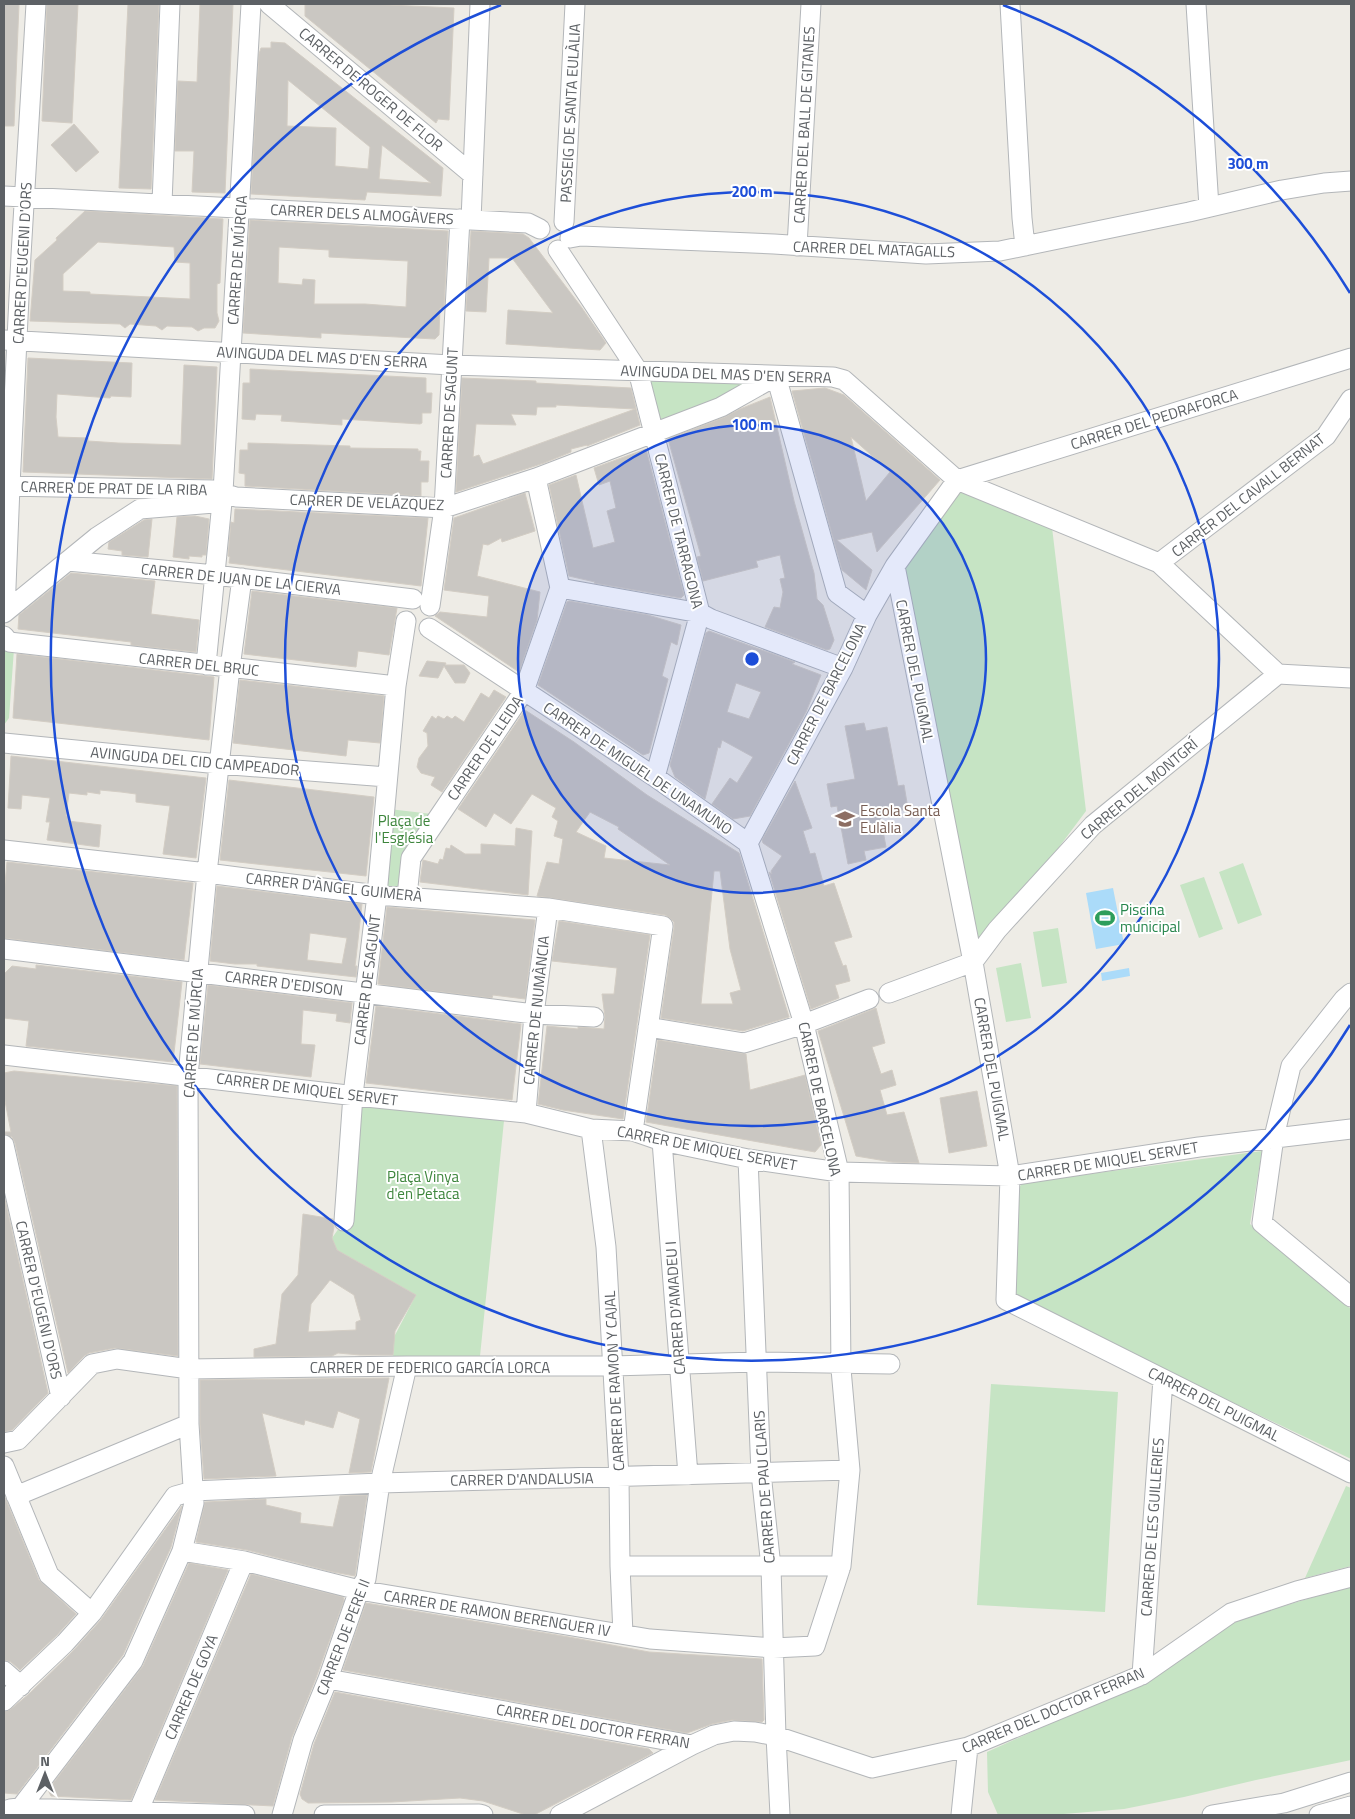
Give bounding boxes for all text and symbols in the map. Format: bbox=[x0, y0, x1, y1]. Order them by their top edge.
street label: CARRER DE ROGER DE FLOR bbox=[294, 22, 448, 156]
street label: PASSEIG DE SANTA EULÀLIA bbox=[554, 23, 586, 203]
street label: CARRER DEL BALL DE GITANES bbox=[787, 26, 821, 224]
text: 300 m bbox=[1227, 152, 1269, 175]
text: 200 m bbox=[731, 180, 773, 203]
street label: CARRER D'EUGENI D'ORS bbox=[6, 182, 38, 344]
street label: CARRER DE MÚRCIA bbox=[221, 194, 253, 326]
street label: CARRER DELS ALMOGÀVERS bbox=[270, 198, 454, 230]
street label: CARRER DEL MATAGALLS bbox=[792, 235, 956, 263]
street label: AVINGUDA DEL MAS D'EN SERRA bbox=[216, 340, 428, 374]
street label: CARRER DE SAGUNT bbox=[434, 347, 464, 479]
street label: AVINGUDA DEL MAS D'EN SERRA bbox=[620, 359, 832, 389]
street label: CARRER DEL PEDRAFORCA bbox=[1068, 383, 1241, 455]
text: 100 m bbox=[731, 413, 773, 436]
street label: CARRER DEL CAVALL BERNAT bbox=[1166, 428, 1330, 562]
street label: CARRER DE TARRAGONA bbox=[649, 451, 709, 611]
street label: CARRER DE PRAT DE LA RIBA bbox=[20, 475, 208, 501]
street label: CARRER DE VELÁZQUEZ bbox=[289, 488, 445, 516]
street label: CARRER DE JUAN DE LA CIERVA bbox=[140, 557, 342, 601]
street label: CARRER DEL PUIGMAL bbox=[890, 598, 940, 744]
street label: CARRER DE BARCELONA bbox=[780, 619, 872, 769]
street label: CARRER DEL BRUC bbox=[138, 646, 260, 682]
centre of rings bbox=[743, 650, 761, 668]
street label: CARRER DE LLEIDA bbox=[441, 691, 529, 805]
street label: CARRER DE MIGUEL DE UNAMUNO bbox=[539, 696, 737, 840]
street label: CARRER DEL MONTGRÍ bbox=[1075, 733, 1203, 845]
street label: AVINGUDA DEL CID CAMPEADOR bbox=[90, 740, 300, 782]
place label: Escola Santa Eulàlia bbox=[860, 799, 941, 839]
school or university icon: Escola Santa Eulàlia bbox=[834, 808, 856, 830]
park label: Plaça de l'Església bbox=[375, 809, 434, 849]
street label: CARRER D'ÀNGEL GUIMERÀ bbox=[245, 866, 423, 908]
place label: Piscina municipal bbox=[1120, 898, 1181, 938]
sports icon: Piscina municipal bbox=[1094, 907, 1116, 929]
street label: CARRER DE SAGUNT bbox=[348, 913, 386, 1047]
street label: CARRER DE NUMÀNCIA bbox=[517, 934, 555, 1086]
street label: CARRER D'EDISON bbox=[224, 964, 344, 1002]
street label: CARRER DE MÚRCIA bbox=[177, 967, 209, 1099]
street label: CARRER DEL PUIGMAL bbox=[968, 996, 1016, 1142]
street label: CARRER DE BARCELONA bbox=[792, 1020, 848, 1178]
street label: CARRER DE MIQUEL SERVET bbox=[215, 1066, 399, 1112]
street label: CARRER DE MIQUEL SERVET bbox=[615, 1119, 799, 1177]
street label: CARRER DE MIQUEL SERVET bbox=[1016, 1135, 1200, 1187]
park label: Plaça Vinya d'en Petaca bbox=[387, 1165, 460, 1205]
street label: CARRER D'EUGENI D'ORS bbox=[10, 1219, 68, 1381]
street label: CARRER D'AMADEU I bbox=[659, 1241, 691, 1375]
street label: CARRER DE RAMON Y CAJAL bbox=[598, 1290, 630, 1472]
street label: CARRER DE FEDERICO GARCÍA LORCA bbox=[310, 1356, 550, 1379]
street label: CARRER DEL PUIGMAL bbox=[1144, 1361, 1284, 1447]
street label: CARRER DE PAU CLARIS bbox=[747, 1410, 781, 1564]
street label: CARRER DE LES GUILLERIES bbox=[1134, 1437, 1170, 1617]
street label: CARRER D'ANDALUSIA bbox=[450, 1466, 594, 1492]
street label: CARRER DE PERE II bbox=[310, 1575, 376, 1699]
street label: CARRER DE RAMON BERENGUER IV bbox=[382, 1584, 612, 1642]
street label: CARRER DE GOYA bbox=[158, 1631, 224, 1743]
street label: CARRER DEL DOCTOR FERRAN bbox=[958, 1661, 1148, 1759]
street label: CARRER DEL DOCTOR FERRAN bbox=[494, 1698, 692, 1754]
north arrow bbox=[20, 1749, 70, 1799]
text: N bbox=[40, 1750, 50, 1771]

